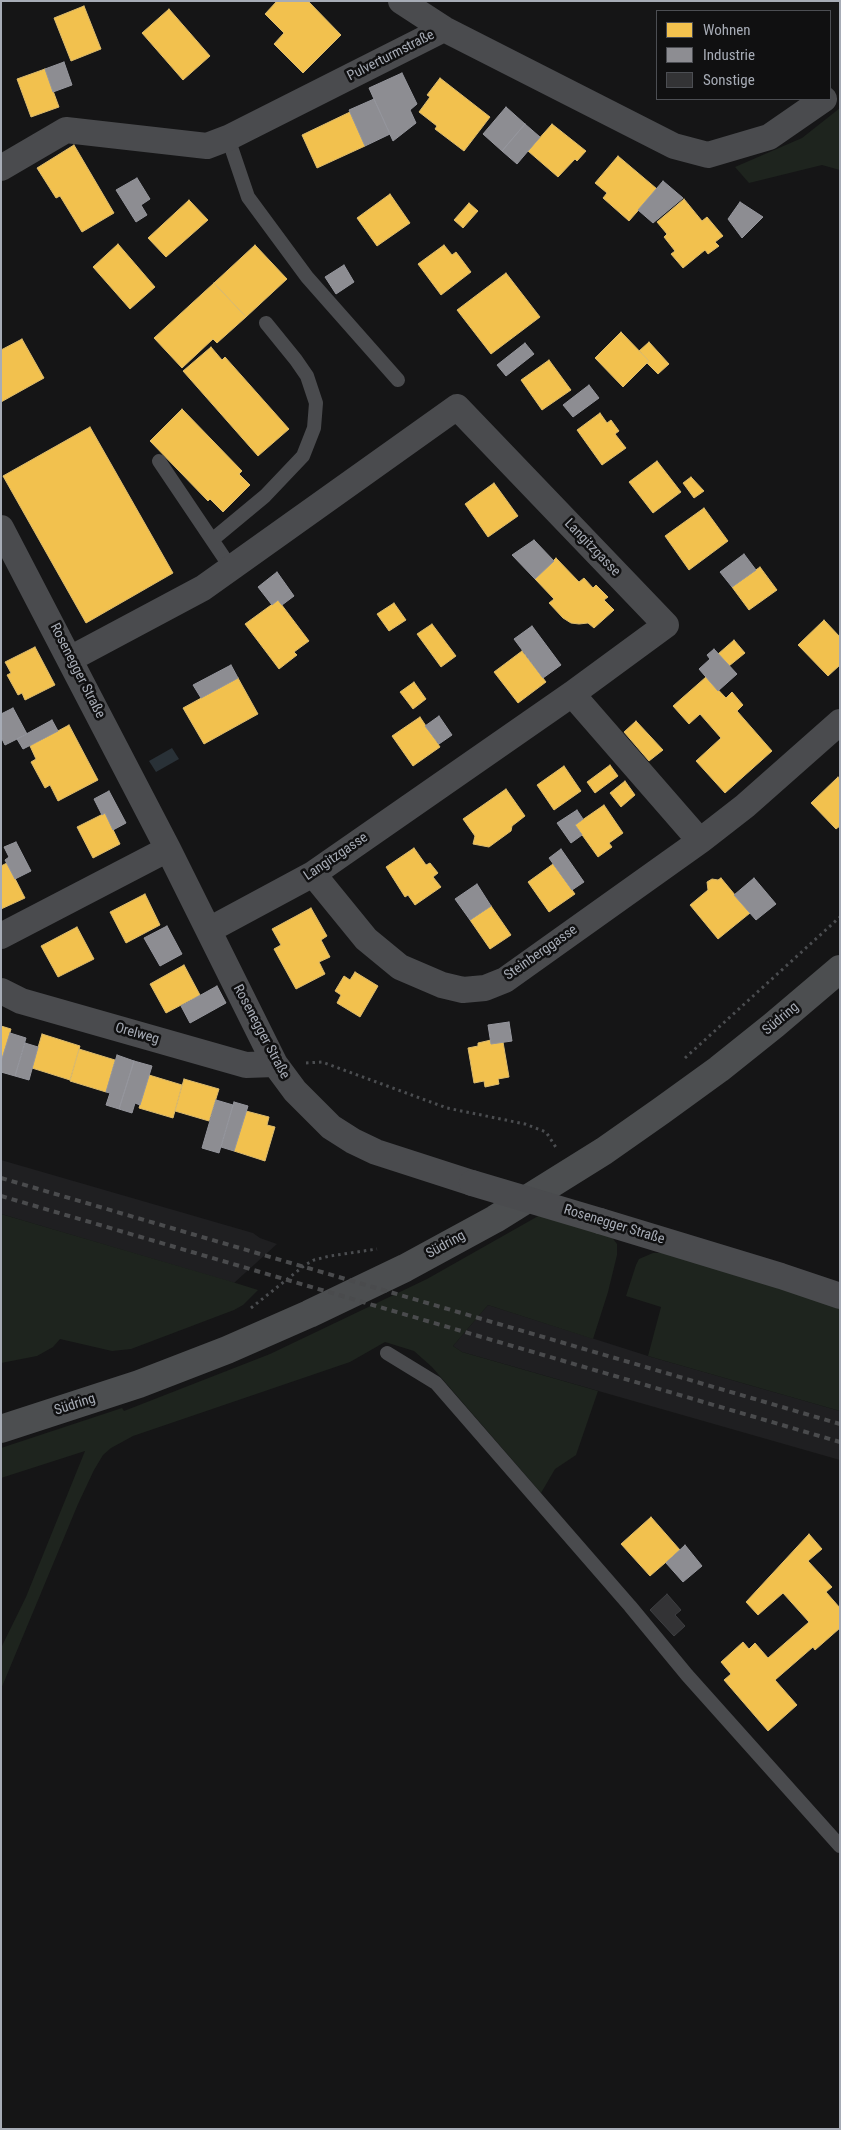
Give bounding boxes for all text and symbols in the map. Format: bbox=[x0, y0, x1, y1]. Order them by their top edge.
legend bbox=[656, 10, 831, 100]
text: Wohnen bbox=[703, 21, 751, 39]
street label: Pulverturmstraße bbox=[345, 27, 437, 85]
text: Industrie bbox=[703, 46, 755, 64]
text: Sonstige bbox=[703, 71, 755, 89]
street label: Langitzgasse bbox=[560, 516, 624, 580]
street label: Rosenegger Straße bbox=[46, 621, 108, 721]
street label: Langitzgasse bbox=[301, 830, 371, 884]
street label: Steinberggasse bbox=[501, 922, 581, 984]
street label: Rosenegger Straße bbox=[229, 982, 293, 1082]
street label: Südring bbox=[759, 999, 803, 1039]
street label: Orelweg bbox=[113, 1020, 161, 1048]
street label: Rosenegger Straße bbox=[562, 1202, 666, 1248]
street label: Südring bbox=[424, 1227, 468, 1263]
street label: Südring bbox=[52, 1391, 98, 1419]

